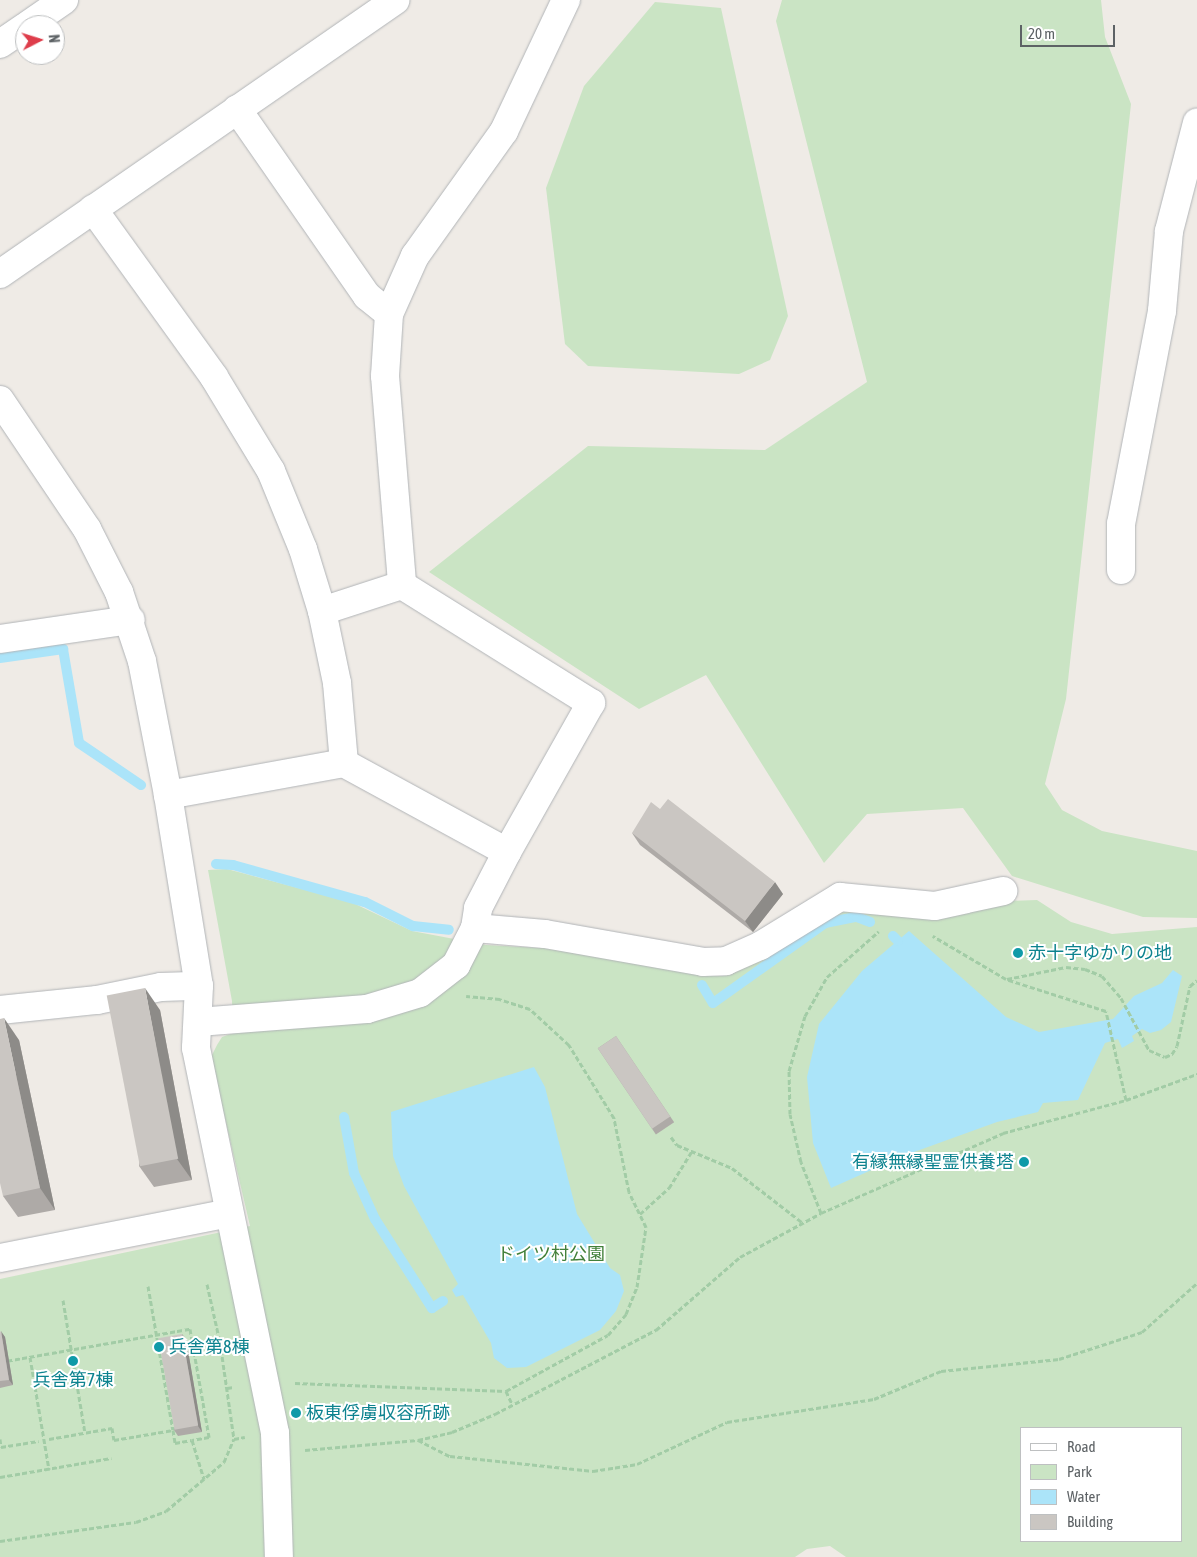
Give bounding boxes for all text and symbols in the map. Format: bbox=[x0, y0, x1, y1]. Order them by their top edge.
north arrow bbox=[15, 15, 65, 65]
scale bar bbox=[1022, 15, 1117, 47]
text: 20 m bbox=[1028, 25, 1055, 42]
text: N bbox=[46, 34, 62, 44]
place label: 赤十字ゆかりの地 bbox=[1028, 942, 1172, 964]
marker: 赤十字ゆかりの地 bbox=[1012, 947, 1024, 959]
place label: 有縁無縁聖霊供養塔 bbox=[852, 1151, 1014, 1173]
marker: 有縁無縁聖霊供養塔 bbox=[1018, 1156, 1030, 1168]
park label: ドイツ村公園 bbox=[497, 1243, 605, 1265]
place label: 兵舎第8棟 bbox=[169, 1336, 249, 1358]
marker: 兵舎第8棟 bbox=[153, 1341, 165, 1353]
marker: 兵舎第7棟 bbox=[67, 1355, 79, 1367]
place label: 兵舎第7棟 bbox=[33, 1369, 113, 1391]
place label: 板東俘虜収容所跡 bbox=[306, 1402, 450, 1424]
marker: 板東俘虜収容所跡 bbox=[290, 1407, 302, 1419]
legend bbox=[1020, 1427, 1182, 1542]
text: Road bbox=[1067, 1438, 1096, 1455]
text: Park bbox=[1067, 1463, 1092, 1480]
text: Water bbox=[1067, 1488, 1100, 1505]
text: Building bbox=[1067, 1513, 1113, 1530]

